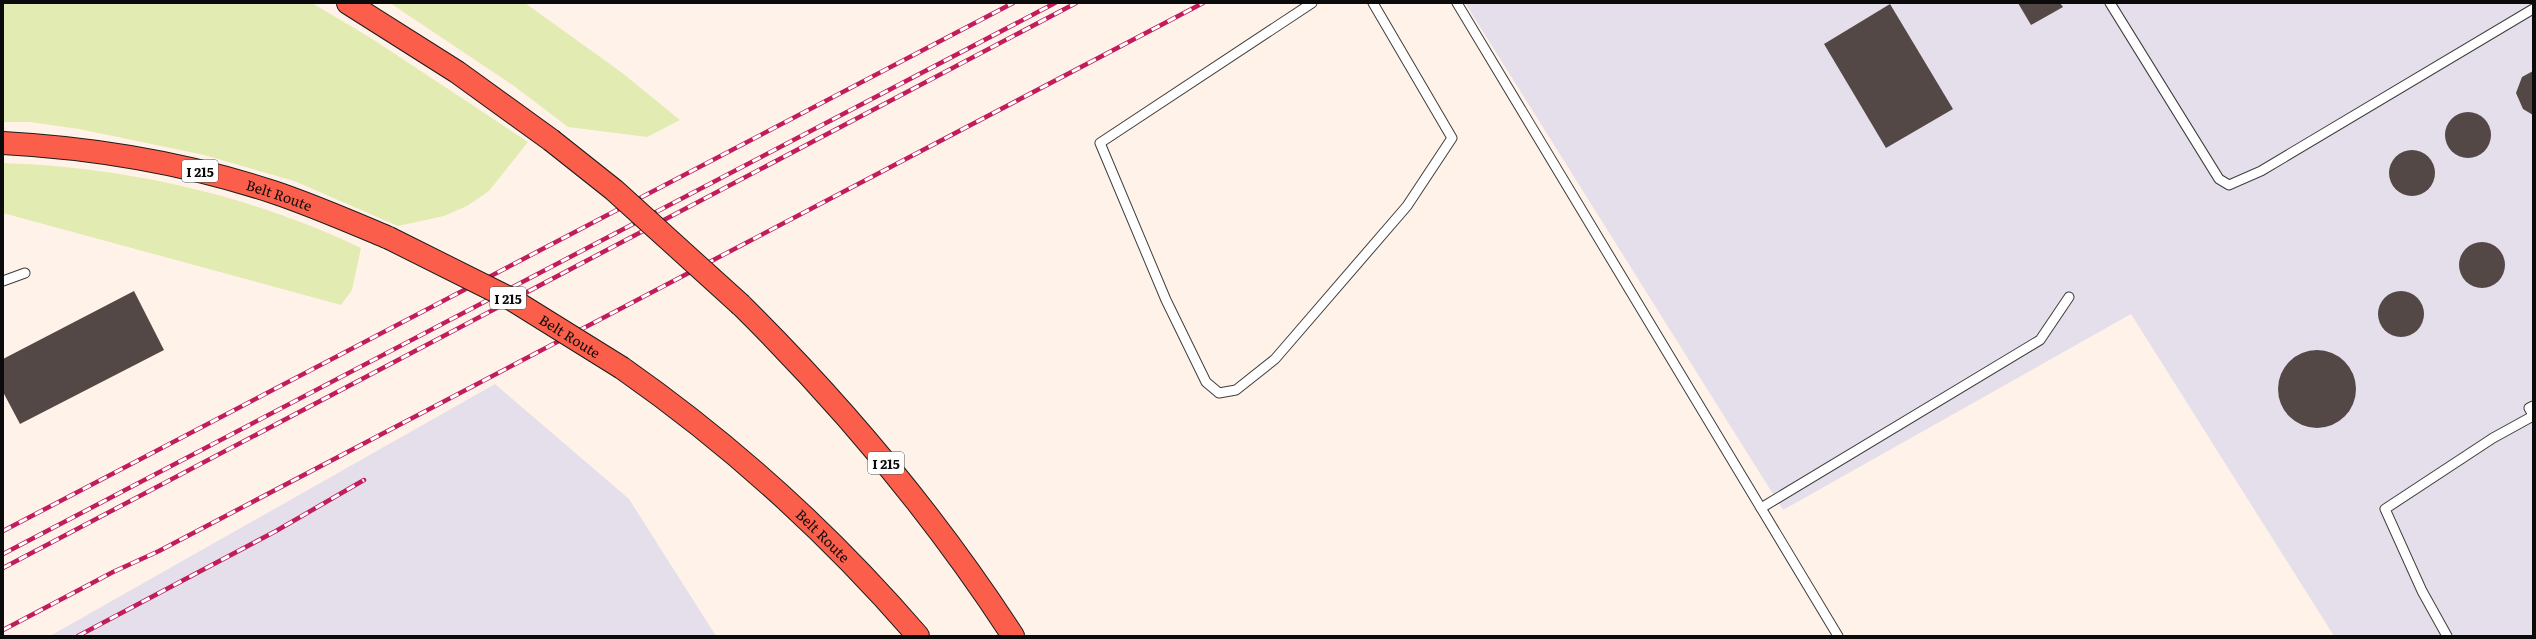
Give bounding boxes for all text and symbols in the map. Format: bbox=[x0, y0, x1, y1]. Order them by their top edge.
road number: I 215 bbox=[182, 160, 218, 182]
street label: Belt Route bbox=[244, 174, 315, 215]
road number: I 215 bbox=[490, 287, 526, 309]
street label: Belt Route bbox=[536, 309, 605, 362]
road number: I 215 bbox=[868, 452, 904, 474]
street label: Belt Route bbox=[792, 504, 855, 566]

